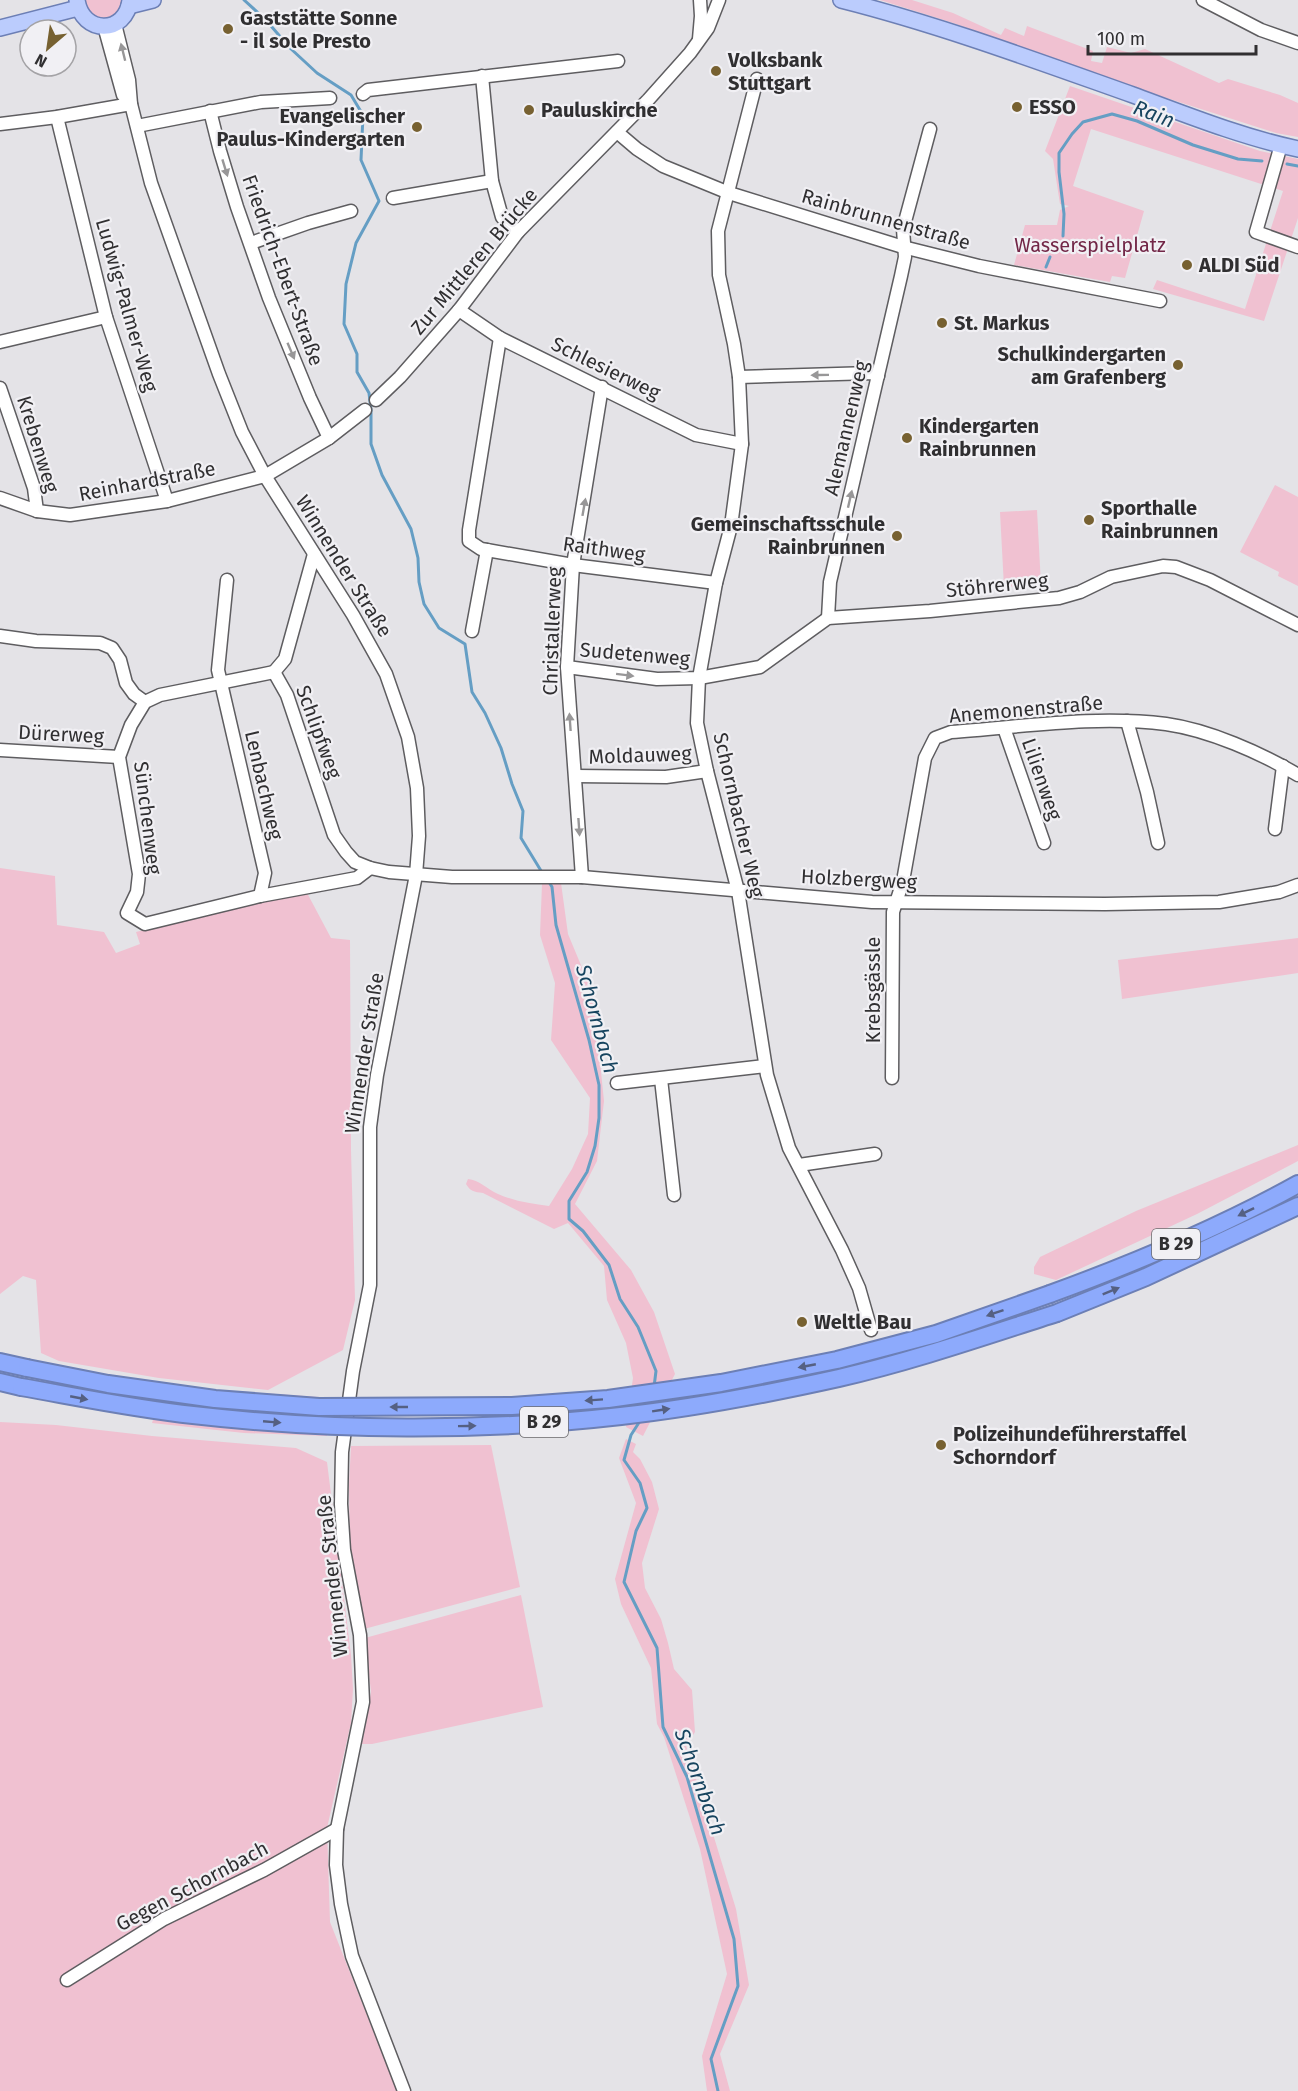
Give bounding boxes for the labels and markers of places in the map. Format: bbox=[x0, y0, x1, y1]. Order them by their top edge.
place label: Gaststätte Sonne - il sole Presto bbox=[240, 6, 397, 53]
marker: Gaststätte Sonne - il sole Presto bbox=[221, 22, 235, 36]
place label: Volksbank Stuttgart bbox=[727, 48, 823, 95]
marker: Volksbank Stuttgart bbox=[709, 64, 723, 78]
place label: ESSO bbox=[1029, 95, 1076, 119]
place label: Pauluskirche bbox=[541, 98, 658, 122]
marker: ESSO bbox=[1010, 100, 1024, 114]
marker: Pauluskirche bbox=[522, 103, 536, 117]
place label: Evangelischer Paulus-Kindergarten bbox=[217, 104, 406, 151]
marker: Evangelischer Paulus-Kindergarten bbox=[410, 120, 424, 134]
place label: ALDI Süd bbox=[1198, 253, 1280, 277]
marker: ALDI Süd bbox=[1180, 258, 1194, 272]
place label: St. Markus bbox=[954, 311, 1050, 335]
marker: St. Markus bbox=[935, 316, 949, 330]
place label: Schulkindergarten am Grafenberg bbox=[998, 342, 1167, 389]
marker: Schulkindergarten am Grafenberg bbox=[1171, 358, 1185, 372]
place label: Kindergarten Rainbrunnen bbox=[919, 414, 1039, 461]
marker: Kindergarten Rainbrunnen bbox=[900, 431, 914, 445]
place label: Sporthalle Rainbrunnen bbox=[1101, 496, 1218, 543]
place label: Gemeinschaftsschule Rainbrunnen bbox=[691, 512, 885, 559]
marker: Sporthalle Rainbrunnen bbox=[1082, 513, 1096, 527]
marker: Gemeinschaftsschule Rainbrunnen bbox=[890, 529, 904, 543]
place label: Weltle Bau bbox=[814, 1310, 912, 1334]
marker: Weltle Bau bbox=[795, 1315, 809, 1329]
place label: Polizeihundeführerstaffel Schorndorf bbox=[953, 1422, 1186, 1469]
marker: Polizeihundeführerstaffel Schorndorf bbox=[934, 1438, 948, 1452]

